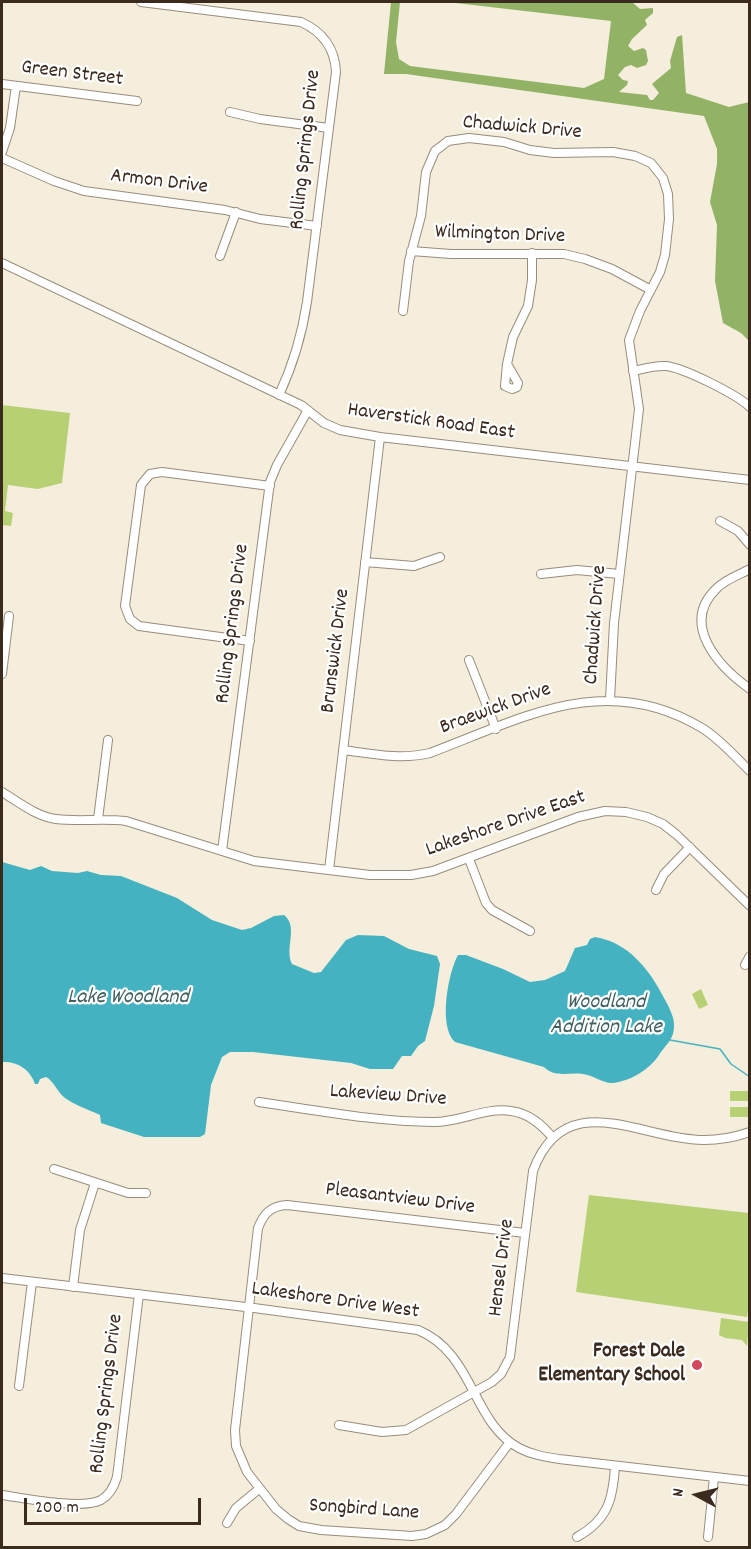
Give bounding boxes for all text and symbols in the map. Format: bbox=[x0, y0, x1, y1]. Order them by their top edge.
street label: Green Street bbox=[20, 56, 124, 94]
street label: Rolling Springs Drive bbox=[286, 69, 328, 231]
street label: Chadwick Drive bbox=[461, 111, 583, 147]
street label: Armon Drive bbox=[109, 165, 209, 201]
street label: Wilmington Drive bbox=[435, 221, 565, 251]
street label: Haverstick Road East bbox=[346, 399, 516, 447]
street label: Rolling Springs Drive bbox=[212, 543, 256, 705]
street label: Chadwick Drive bbox=[580, 565, 614, 685]
street label: Brunswick Drive bbox=[317, 587, 357, 715]
street label: Braewick Drive bbox=[437, 678, 555, 742]
street label: Lakeshore Drive East bbox=[423, 786, 589, 864]
water label: Lake Woodland bbox=[67, 986, 189, 1012]
water label: Woodland Addition Lake bbox=[550, 991, 662, 1042]
street label: Lakeview Drive bbox=[329, 1080, 447, 1114]
street label: Pleasantview Drive bbox=[324, 1178, 476, 1222]
street label: Hensel Drive bbox=[485, 1218, 521, 1318]
street label: Lakeshore Drive West bbox=[250, 1278, 420, 1326]
street label: Rolling Springs Drive bbox=[86, 1313, 130, 1475]
place label: Forest Dale Elementary School bbox=[538, 1340, 685, 1390]
marker: Forest Dale Elementary School bbox=[690, 1358, 704, 1372]
north arrow bbox=[667, 1465, 727, 1525]
scale bar bbox=[27, 1486, 204, 1524]
text: N bbox=[667, 1487, 691, 1498]
street label: Songbird Lane bbox=[308, 1495, 420, 1527]
text: 200 m bbox=[35, 1496, 79, 1521]

